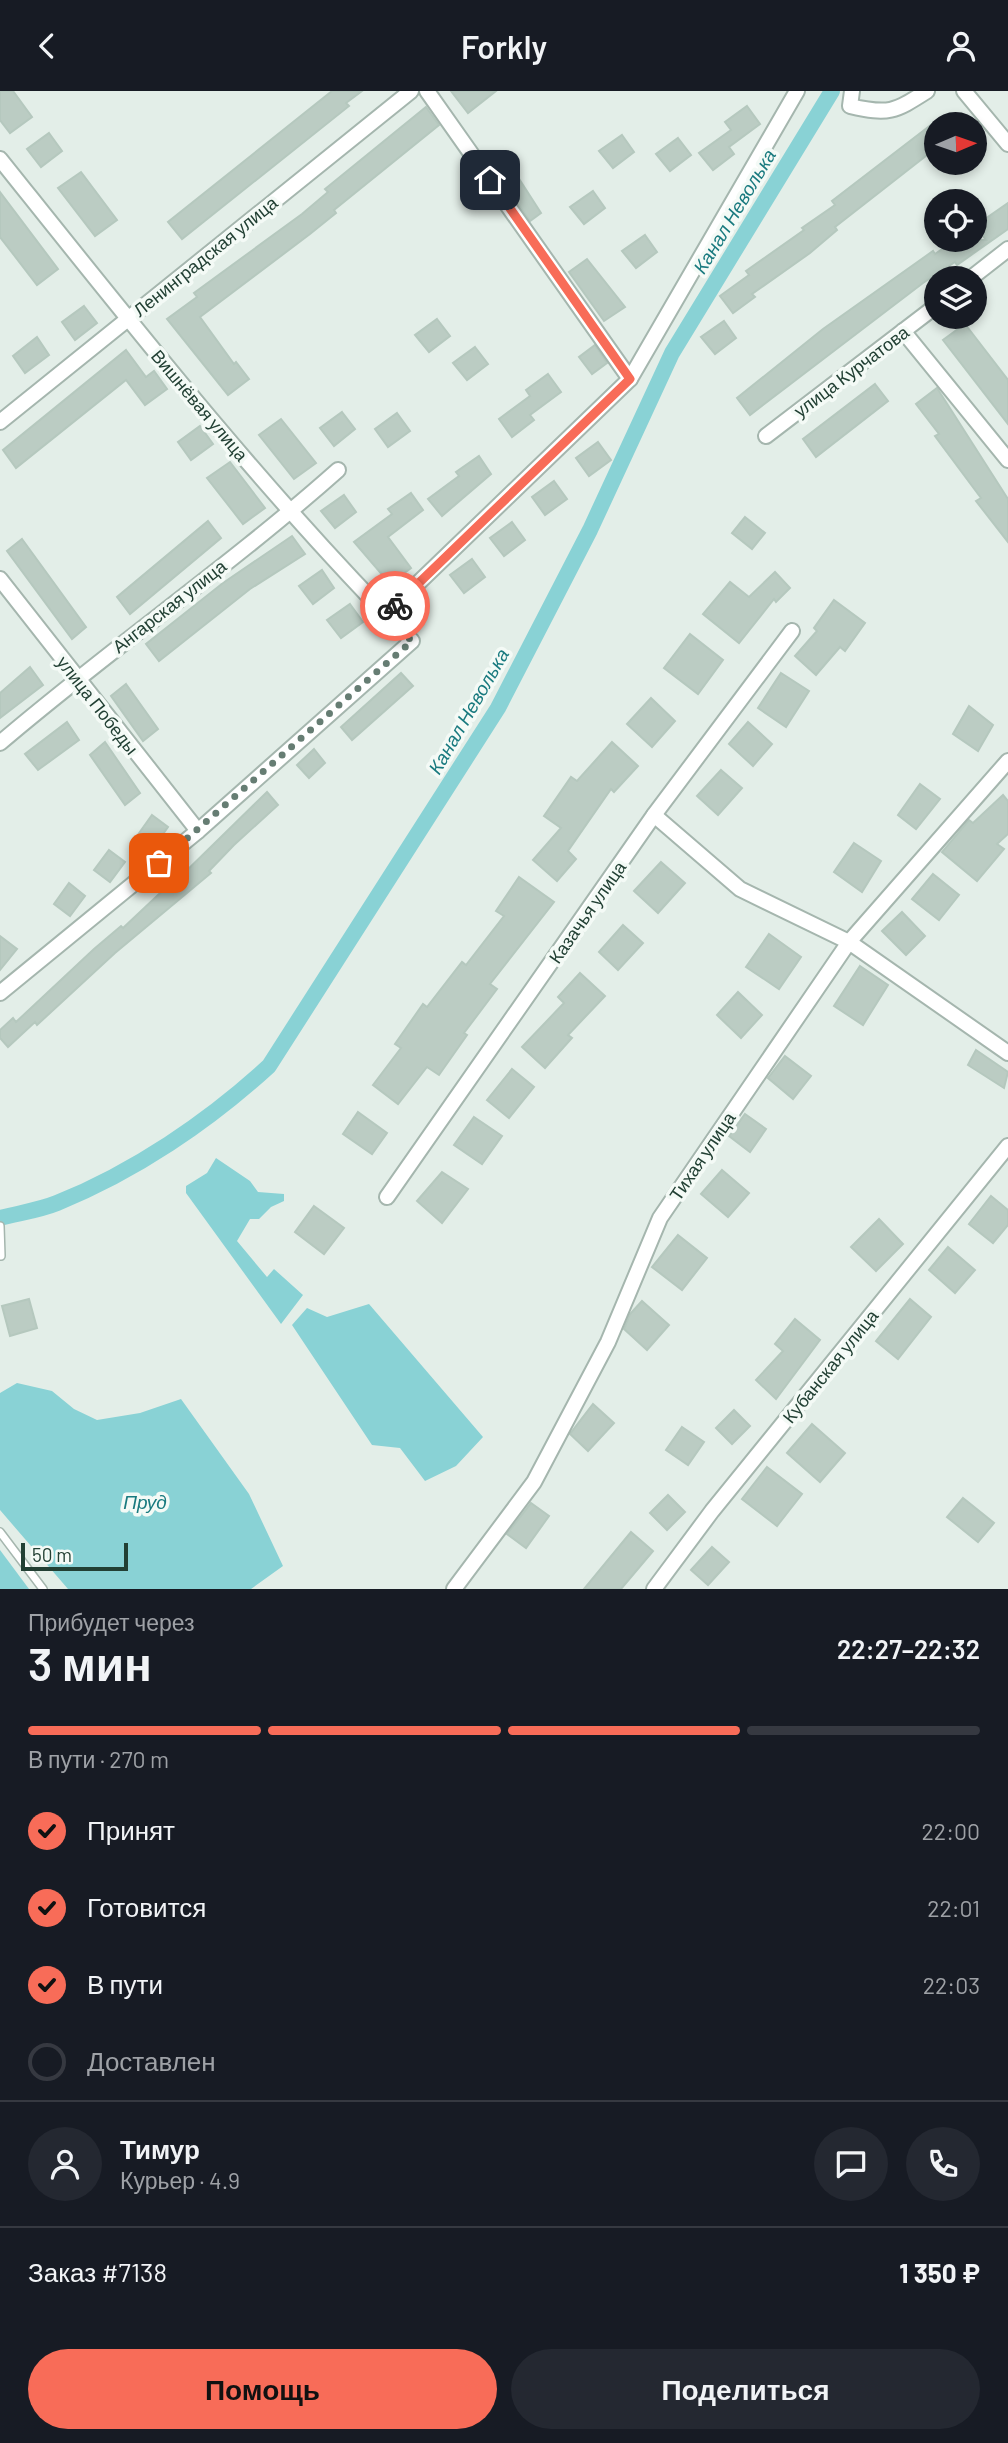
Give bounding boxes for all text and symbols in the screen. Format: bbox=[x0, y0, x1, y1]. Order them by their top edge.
icon: back bbox=[28, 27, 66, 65]
text: Forkly bbox=[461, 27, 547, 65]
icon: person bbox=[942, 27, 980, 65]
north arrow bbox=[924, 112, 987, 175]
map controls bbox=[924, 112, 987, 329]
water label: Канал Неволька bbox=[688, 145, 780, 277]
pin bbox=[460, 150, 520, 210]
icon: home bbox=[471, 161, 509, 199]
button: locate bbox=[924, 189, 987, 252]
street label: Ленинградская улица bbox=[129, 191, 282, 321]
button: layers bbox=[924, 266, 987, 329]
street label: улица Курчатова bbox=[789, 320, 914, 421]
street label: Вишнёвая улица bbox=[147, 345, 254, 466]
street label: Ангарская улица bbox=[108, 554, 231, 657]
courier bbox=[360, 571, 430, 641]
icon: bike bbox=[376, 587, 414, 625]
water label: Канал Неволька bbox=[423, 644, 513, 778]
street label: улица Победы bbox=[53, 651, 143, 759]
pin bbox=[129, 833, 189, 893]
icon: bag bbox=[140, 844, 178, 882]
street label: Казачья улица bbox=[544, 856, 631, 967]
street label: Тихая улица bbox=[664, 1107, 740, 1204]
street label: Кубанская улица bbox=[778, 1304, 883, 1427]
water label: Пруд bbox=[123, 1490, 167, 1513]
scale bar bbox=[21, 1540, 128, 1572]
text: 50 m bbox=[32, 1543, 72, 1566]
text: Прибудет через bbox=[28, 1608, 195, 1636]
text: 22:27–22:32 bbox=[837, 1633, 980, 1664]
text: 3 мин bbox=[28, 1635, 152, 1690]
text: В пути · 270 m bbox=[28, 1745, 169, 1773]
icon: check bbox=[28, 1812, 66, 1850]
text: Принят bbox=[87, 1814, 175, 1845]
text: 22:00 bbox=[922, 1817, 980, 1845]
icon: check bbox=[28, 1889, 66, 1927]
text: Готовится bbox=[87, 1891, 206, 1922]
text: 22:01 bbox=[927, 1894, 980, 1922]
icon: check bbox=[28, 1966, 66, 2004]
text: В пути bbox=[87, 1968, 163, 1999]
text: 22:03 bbox=[923, 1971, 980, 1999]
text: Доставлен bbox=[87, 2045, 216, 2076]
button: person bbox=[28, 2127, 102, 2201]
button: chat bbox=[814, 2127, 888, 2201]
button: phone bbox=[906, 2127, 980, 2201]
text: Тимур bbox=[120, 2133, 200, 2164]
text: Курьер · 4.9 bbox=[120, 2166, 240, 2194]
text: Заказ #7138 bbox=[28, 2256, 167, 2287]
text: 1 350 ₽ bbox=[899, 2257, 980, 2288]
button: Помощь bbox=[28, 2349, 497, 2429]
button: Поделиться bbox=[511, 2349, 980, 2429]

